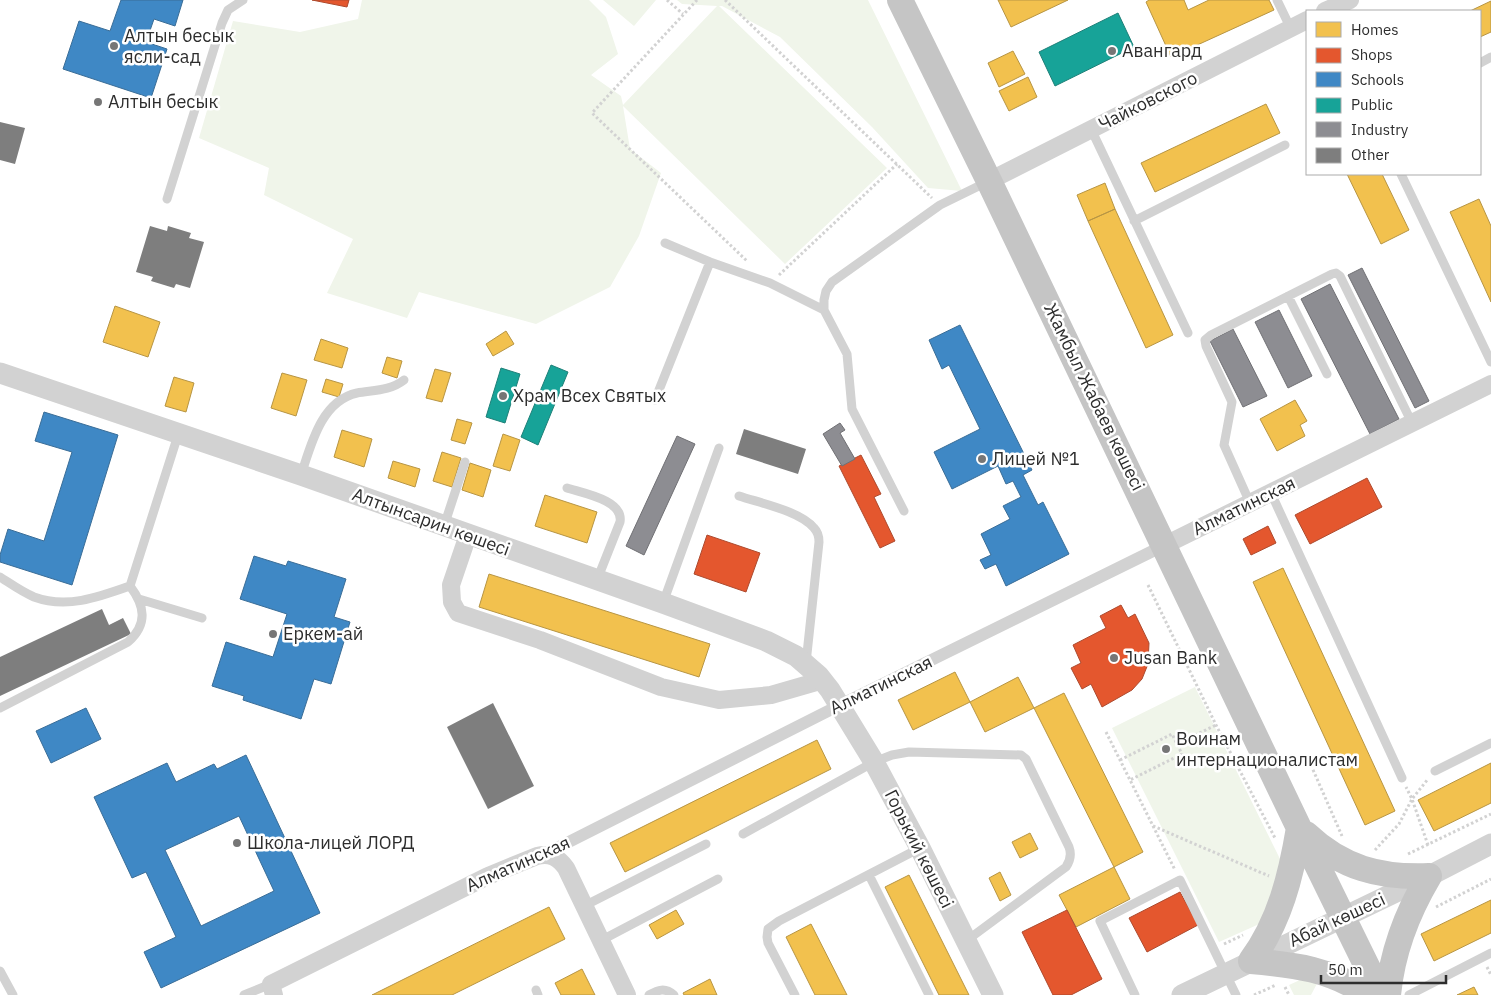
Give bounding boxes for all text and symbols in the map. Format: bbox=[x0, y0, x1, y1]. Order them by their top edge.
legend bbox=[1306, 10, 1481, 175]
text: Homes bbox=[1351, 20, 1399, 39]
place label: Алтын бесык ясли-сад bbox=[124, 24, 234, 68]
place label: Авангард bbox=[1122, 39, 1202, 62]
marker: Алтын бесык ясли-сад bbox=[108, 40, 120, 52]
marker: Авангард bbox=[1106, 45, 1118, 57]
text: Shops bbox=[1351, 45, 1393, 64]
street label: Чайковского bbox=[1095, 66, 1201, 135]
text: Schools bbox=[1351, 70, 1404, 89]
place label: Алтын бесык bbox=[108, 90, 218, 113]
text: Public bbox=[1351, 95, 1393, 114]
marker: Алтын бесык bbox=[92, 96, 104, 108]
text: Industry bbox=[1351, 120, 1409, 139]
text: Other bbox=[1351, 145, 1390, 164]
street label: Жамбыл Жабаев көшесі bbox=[1039, 299, 1150, 494]
place label: Храм Всех Святых bbox=[513, 384, 666, 407]
marker: Храм Всех Святых bbox=[497, 390, 509, 402]
place label: Лицей №1 bbox=[992, 447, 1080, 470]
marker: Лицей №1 bbox=[976, 453, 988, 465]
street label: Алматинская bbox=[1189, 471, 1299, 540]
street label: Алтынсарин көшесі bbox=[349, 482, 513, 561]
place label: Еркем-ай bbox=[283, 622, 363, 645]
marker: Еркем-ай bbox=[267, 628, 279, 640]
place label: Jusan Bank bbox=[1124, 646, 1218, 669]
street label: Алматинская bbox=[826, 650, 936, 719]
marker: Jusan Bank bbox=[1108, 652, 1120, 664]
place label: Воинам интернационалистам bbox=[1176, 727, 1358, 771]
marker: Воинам интернационалистам bbox=[1160, 743, 1172, 755]
street label: Горький көшесі bbox=[880, 786, 959, 912]
street label: Алматинская bbox=[462, 830, 573, 897]
place label: Школа-лицей ЛОРД bbox=[247, 831, 415, 854]
marker: Школа-лицей ЛОРД bbox=[231, 837, 243, 849]
street label: Абай көшесі bbox=[1285, 887, 1389, 952]
scale bar bbox=[1321, 952, 1446, 984]
text: 50 m bbox=[1328, 960, 1363, 979]

